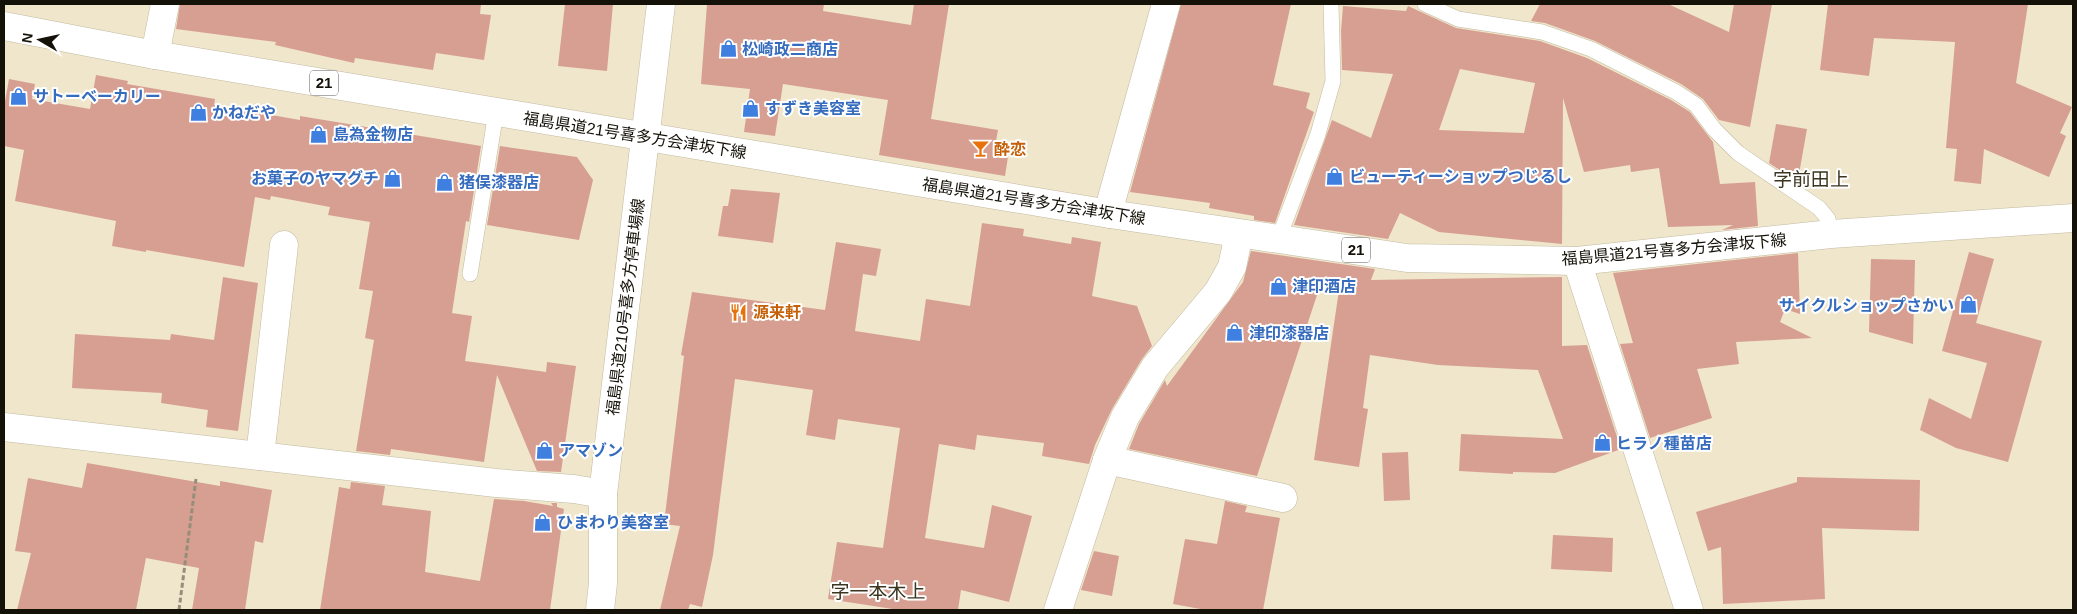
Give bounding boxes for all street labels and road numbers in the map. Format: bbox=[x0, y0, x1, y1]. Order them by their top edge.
road number: 21 bbox=[310, 70, 338, 96]
street label: 福島県道21号喜多方会津坂下線 bbox=[522, 109, 748, 162]
street label: 福島県道21号喜多方会津坂下線 bbox=[921, 175, 1147, 228]
street label: 福島県道210号喜多方停車場線 bbox=[604, 197, 647, 417]
street label: 福島県道21号喜多方会津坂下線 bbox=[1561, 231, 1787, 268]
road number: 21 bbox=[1342, 238, 1370, 262]

